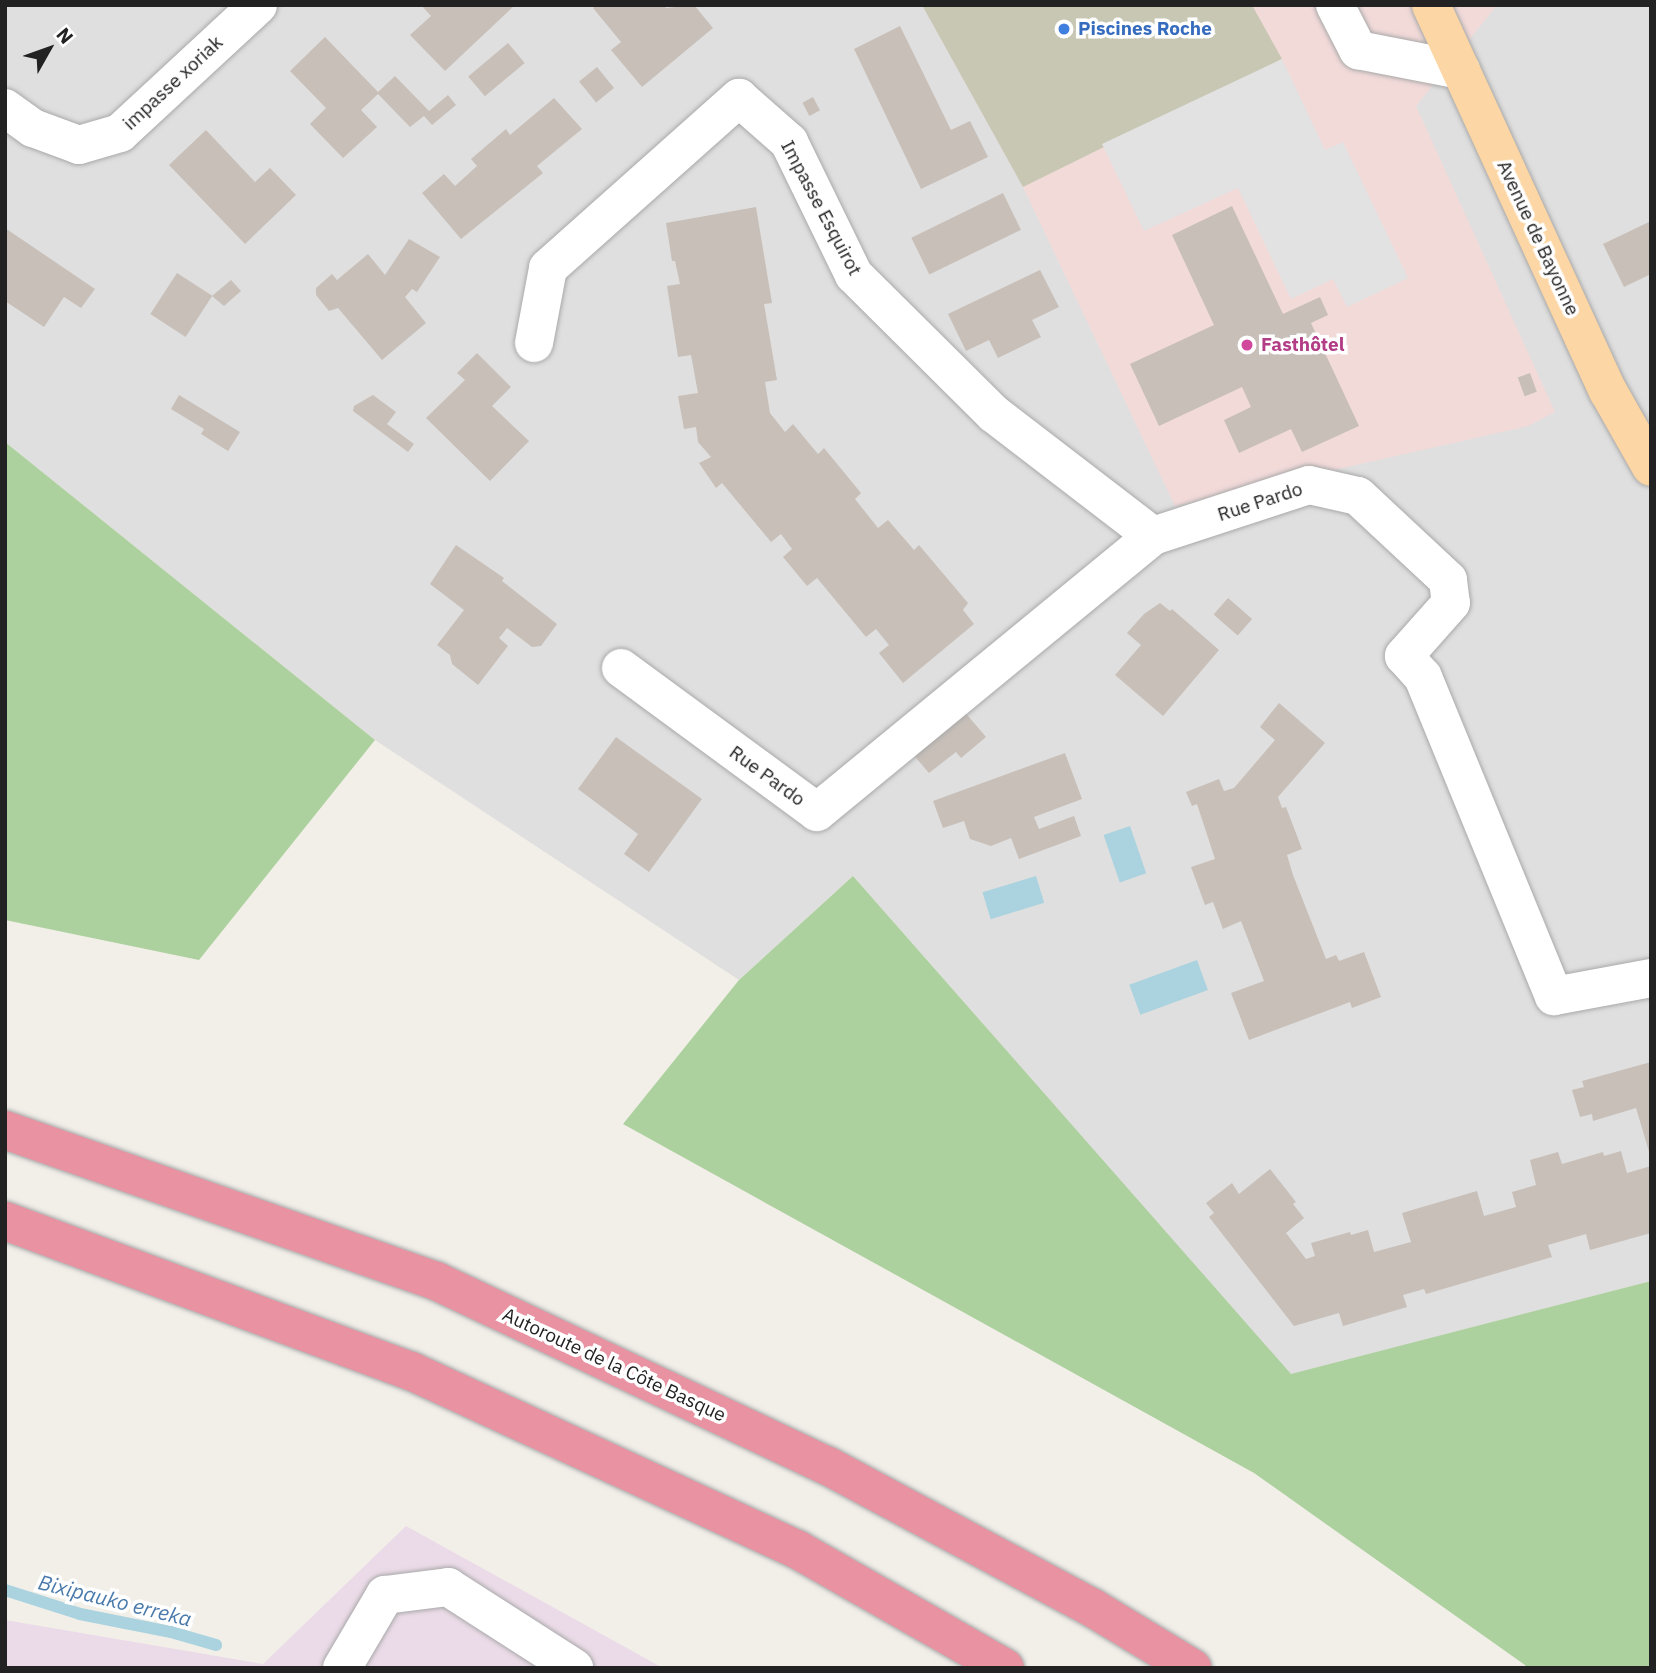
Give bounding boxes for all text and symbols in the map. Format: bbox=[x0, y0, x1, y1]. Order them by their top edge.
north arrow bbox=[14, 14, 84, 84]
place label: Piscines Roche bbox=[1078, 18, 1212, 40]
marker: Piscines Roche bbox=[1056, 21, 1072, 37]
text: N bbox=[51, 23, 79, 48]
street label: impasse xoriak bbox=[119, 31, 227, 135]
street label: Impasse Esquirot bbox=[776, 137, 866, 279]
street label: Avenue de Bayonne bbox=[1492, 157, 1584, 319]
place label: Fasthôtel bbox=[1261, 334, 1344, 356]
marker: Fasthôtel bbox=[1239, 337, 1255, 353]
street label: Rue Pardo bbox=[1215, 478, 1305, 526]
street label: Rue Pardo bbox=[725, 741, 809, 811]
street label: Autoroute de la Côte Basque bbox=[499, 1303, 729, 1427]
water label: Bixipauko erreka bbox=[36, 1569, 194, 1631]

